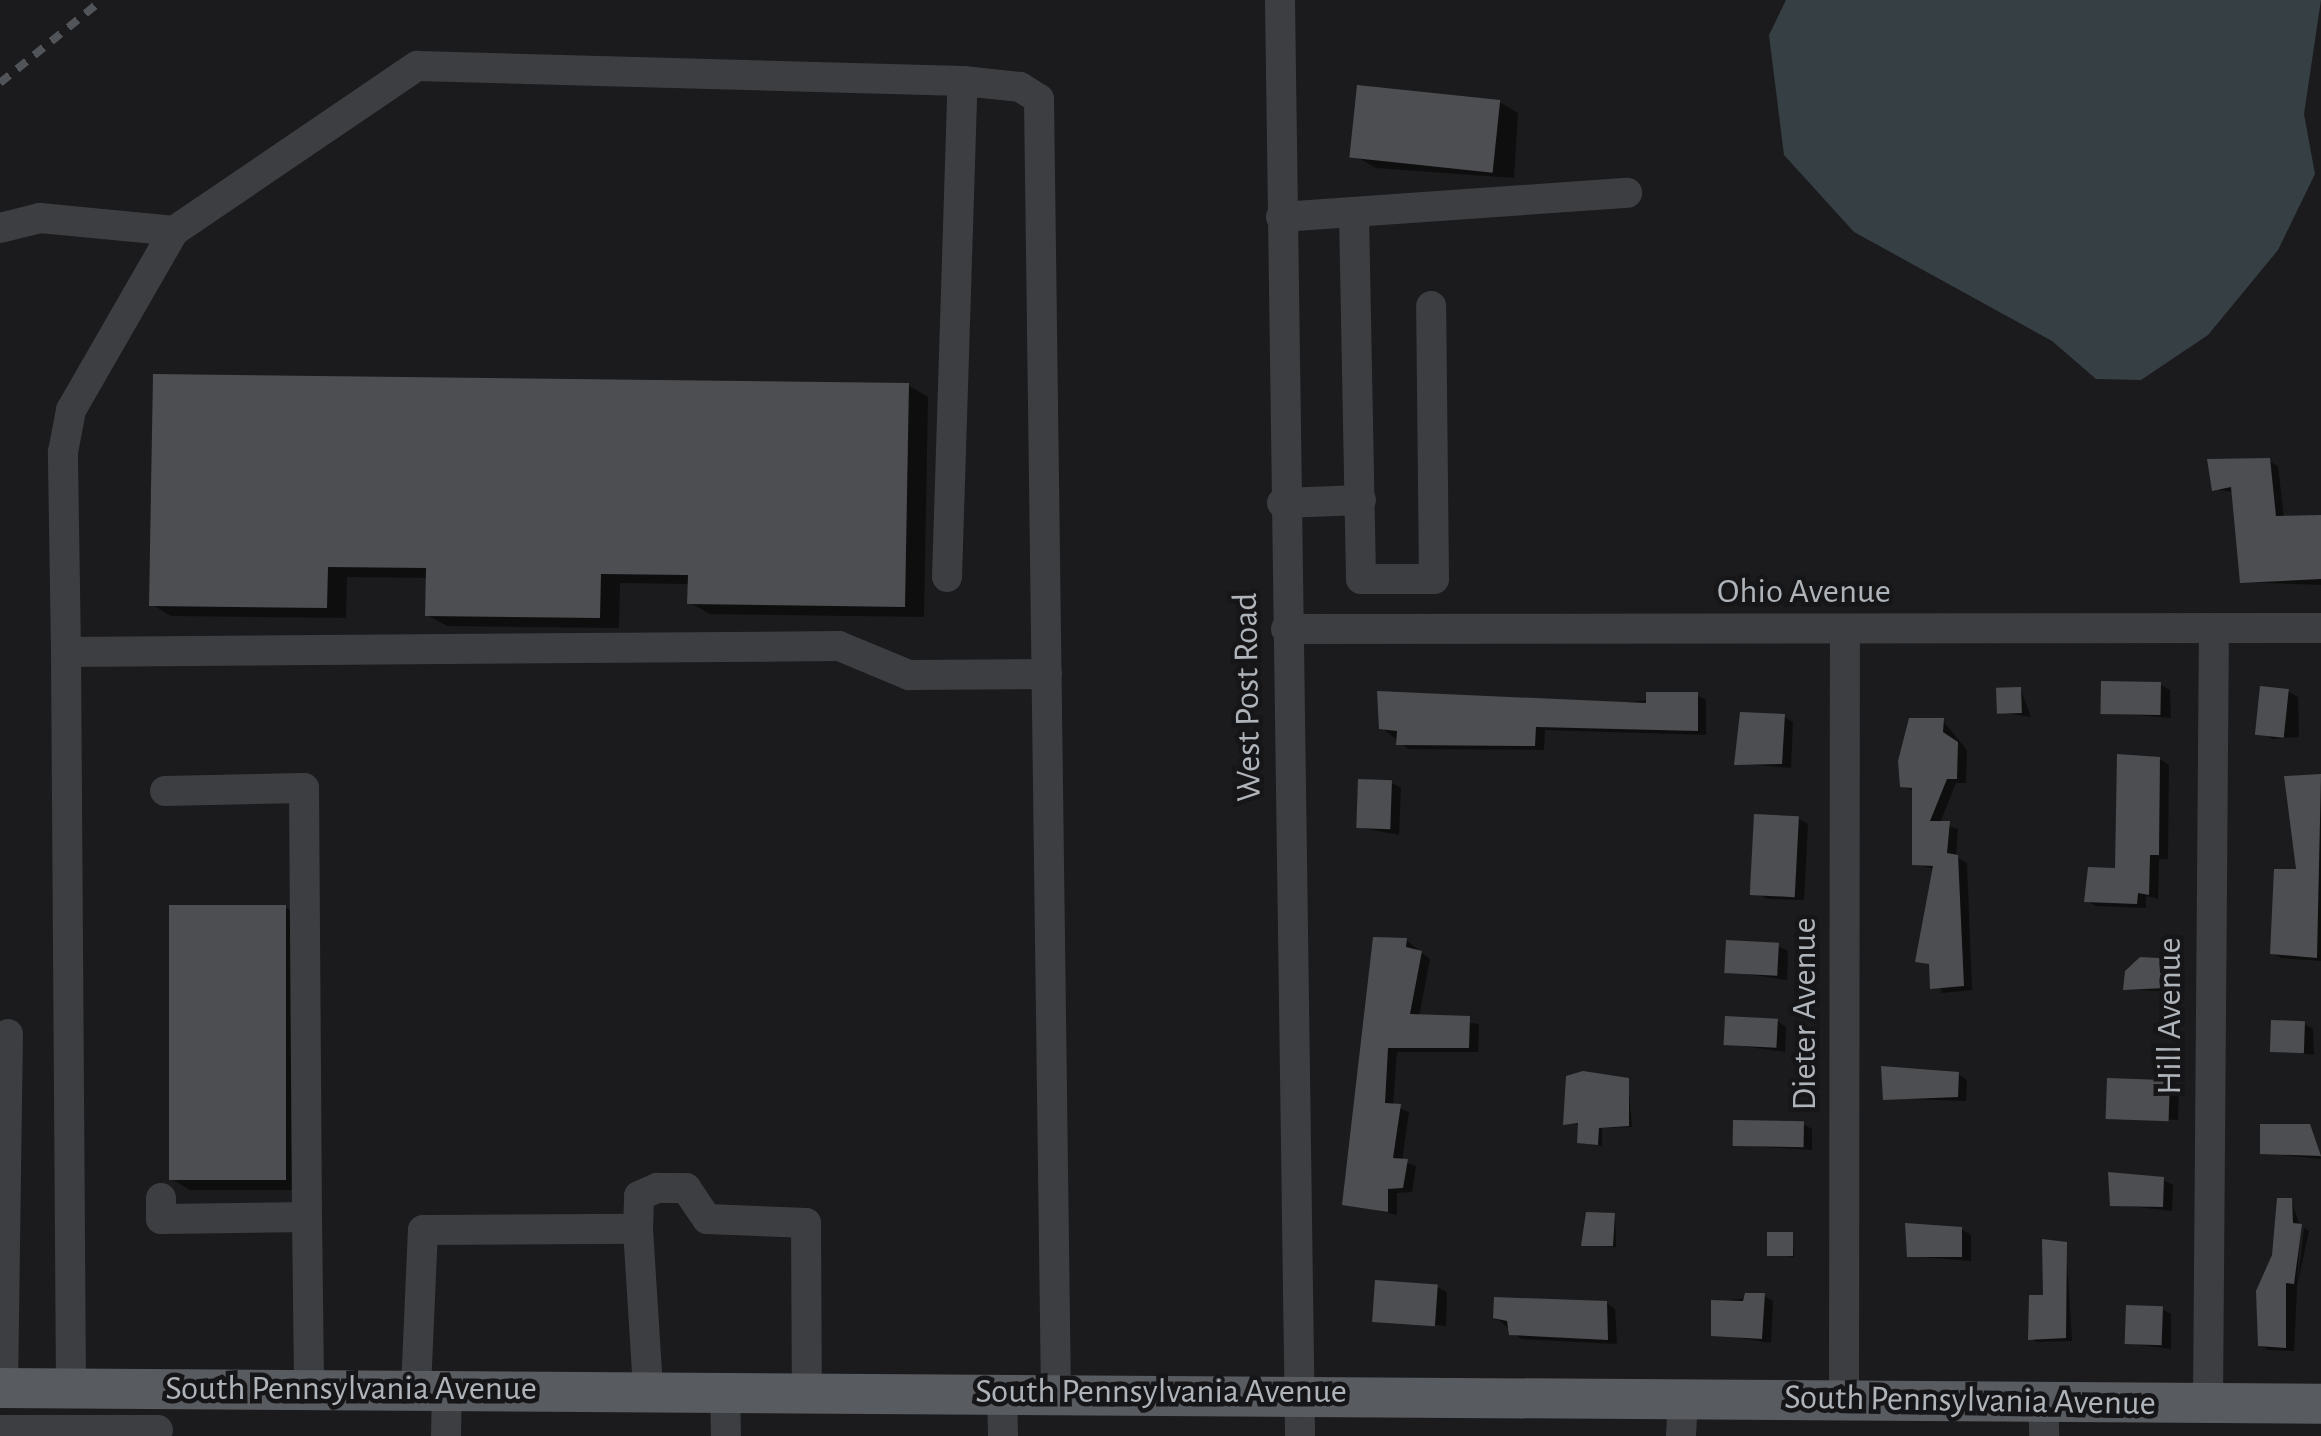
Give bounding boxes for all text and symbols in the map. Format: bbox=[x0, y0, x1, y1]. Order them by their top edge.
street label: Ohio Avenue bbox=[1717, 571, 1891, 613]
street label: West Post Road bbox=[1225, 592, 1271, 802]
street label: Dieter Avenue bbox=[1784, 917, 1826, 1111]
street label: Hill Avenue bbox=[2149, 937, 2191, 1095]
street label: South Pennsylvania Avenue bbox=[165, 1368, 537, 1410]
street label: South Pennsylvania Avenue bbox=[975, 1371, 1347, 1413]
street label: South Pennsylvania Avenue bbox=[1784, 1377, 2156, 1425]

